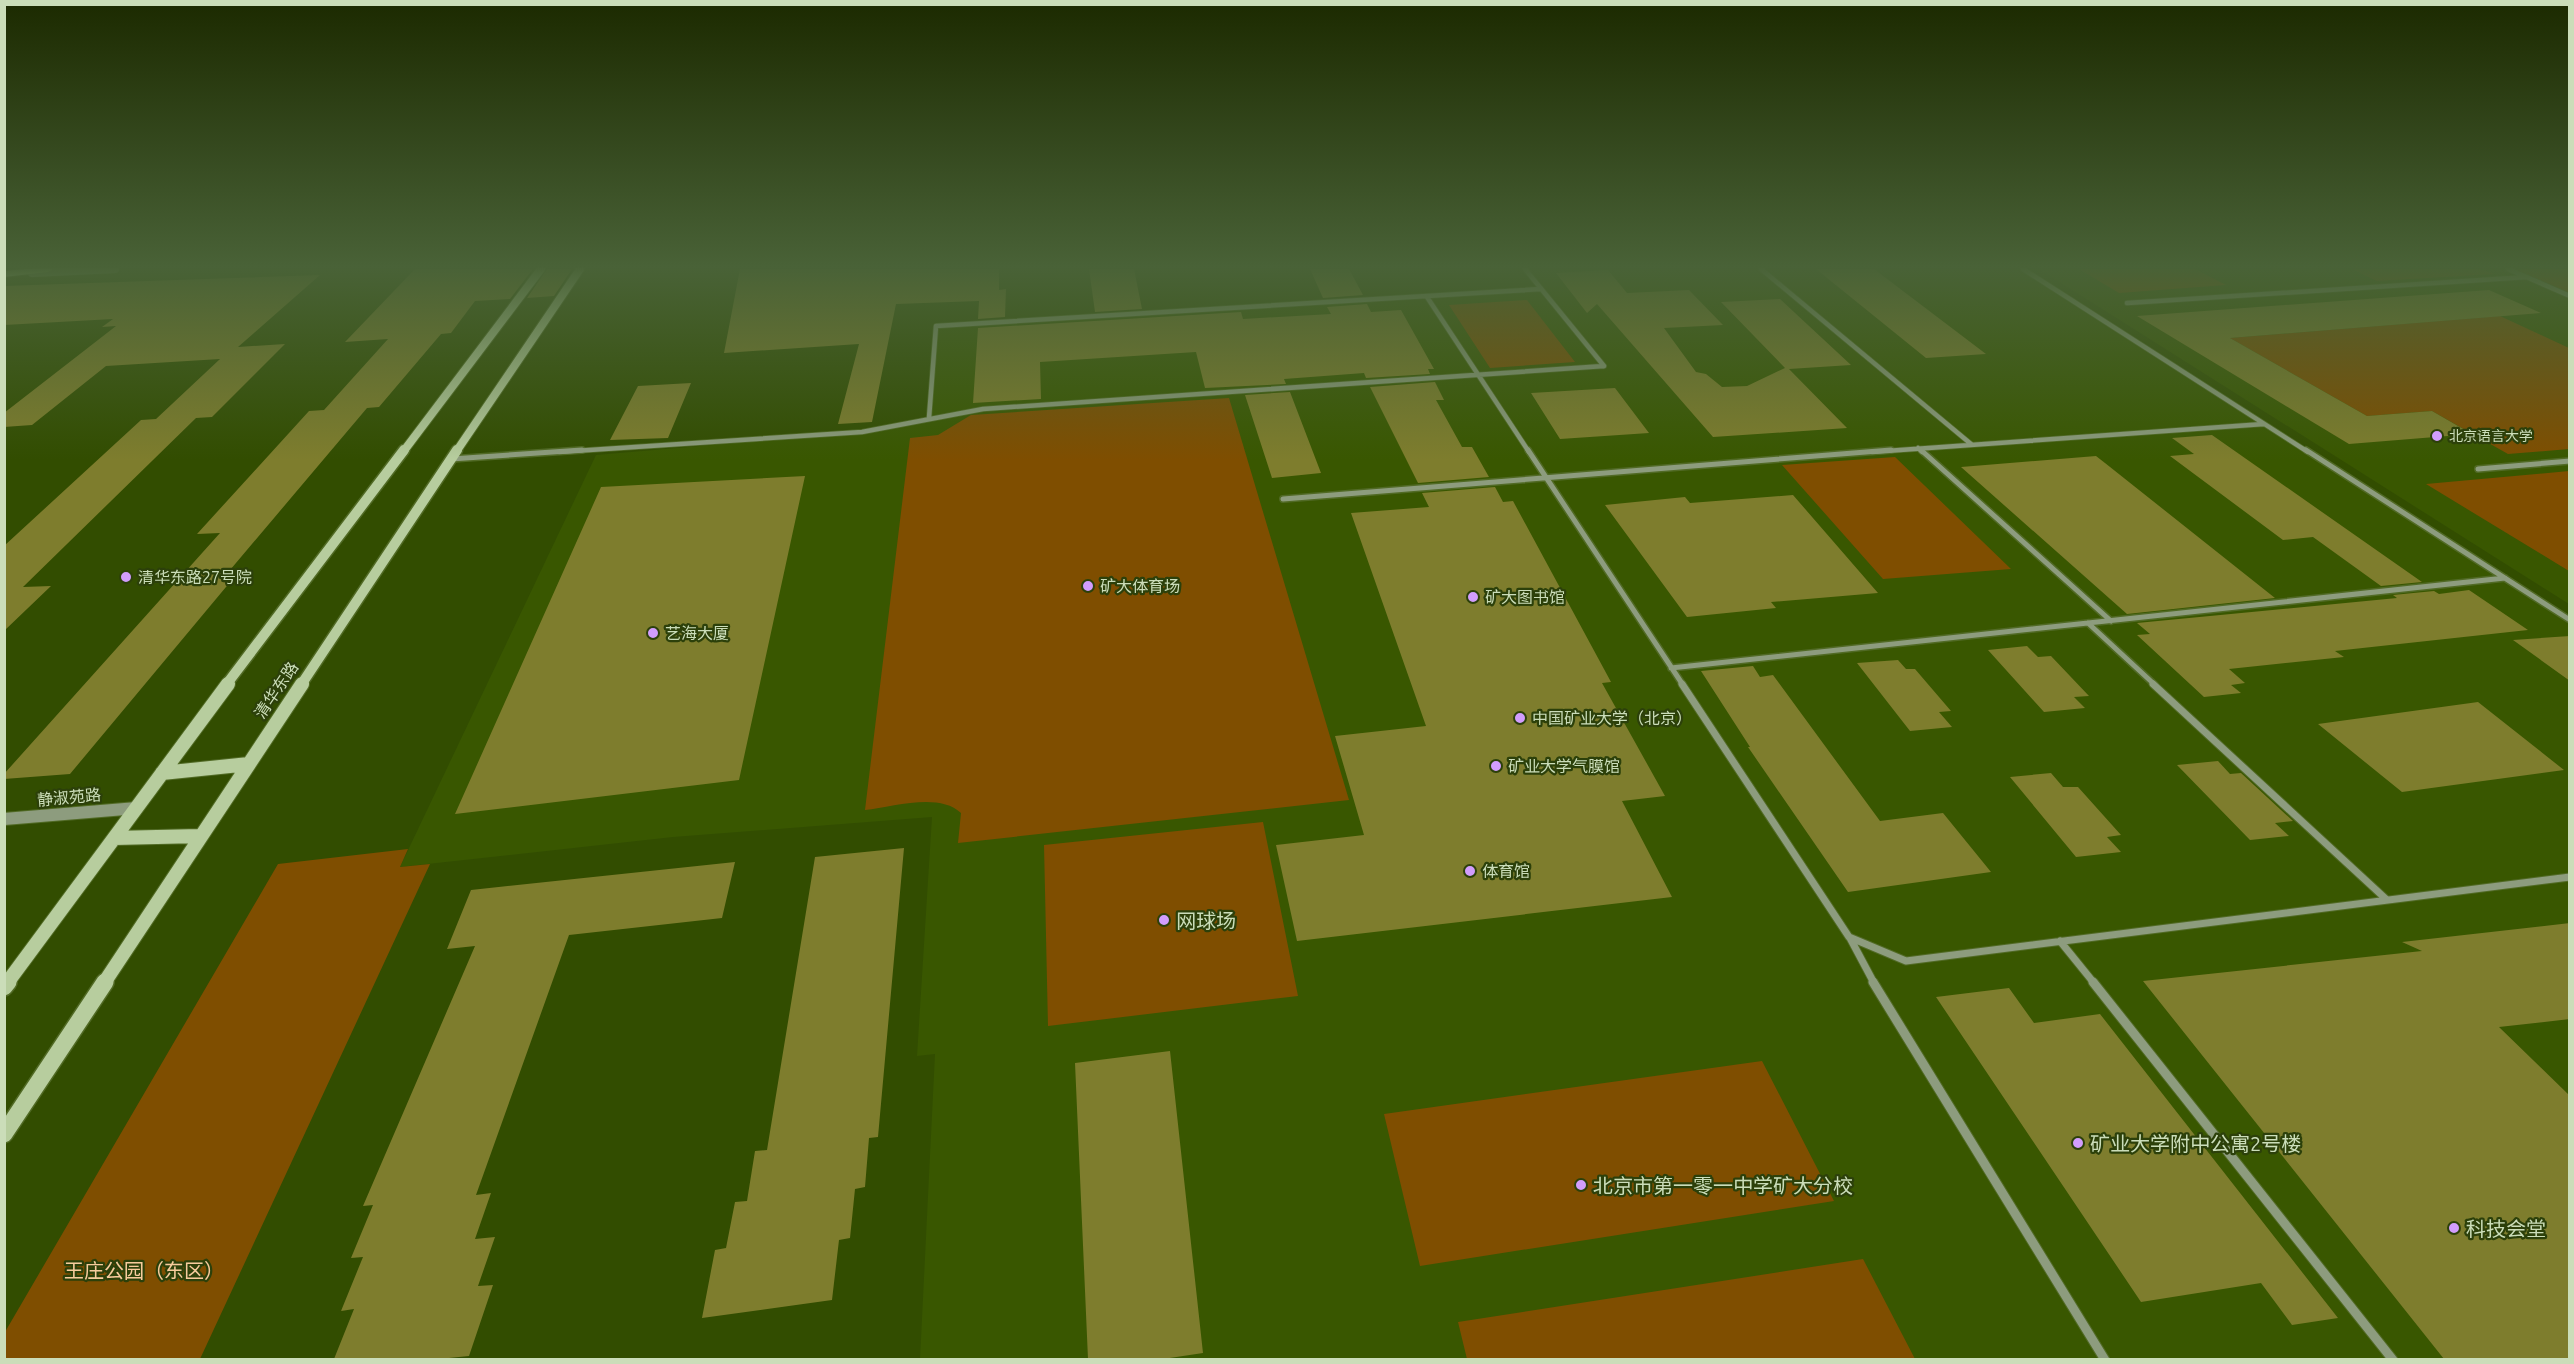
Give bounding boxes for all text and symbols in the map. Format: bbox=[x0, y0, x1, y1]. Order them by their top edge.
place label: 北京语言大学 bbox=[2449, 428, 2533, 444]
marker: 北京语言大学 bbox=[2430, 429, 2444, 443]
place label: 清华东路27号院 bbox=[138, 568, 252, 586]
marker: 清华东路27号院 bbox=[119, 570, 133, 584]
place label: 矿大体育场 bbox=[1100, 577, 1180, 595]
marker: 矿大体育场 bbox=[1081, 579, 1095, 593]
place label: 矿大图书馆 bbox=[1485, 588, 1565, 606]
marker: 矿大图书馆 bbox=[1466, 590, 1480, 604]
place label: 艺海大厦 bbox=[665, 624, 729, 642]
marker: 艺海大厦 bbox=[646, 626, 660, 640]
street label: 清华东路 bbox=[251, 658, 301, 722]
place label: 中国矿业大学（北京） bbox=[1532, 709, 1692, 727]
marker: 中国矿业大学（北京） bbox=[1513, 711, 1527, 725]
place label: 矿业大学气膜馆 bbox=[1508, 757, 1620, 775]
marker: 矿业大学气膜馆 bbox=[1489, 759, 1503, 773]
street label: 静淑苑路 bbox=[36, 785, 102, 809]
place label: 体育馆 bbox=[1482, 862, 1530, 880]
marker: 体育馆 bbox=[1463, 864, 1477, 878]
place label: 网球场 bbox=[1176, 909, 1236, 932]
marker: 网球场 bbox=[1157, 913, 1171, 927]
place label: 矿业大学附中公寓2号楼 bbox=[2090, 1132, 2301, 1155]
marker: 矿业大学附中公寓2号楼 bbox=[2071, 1136, 2085, 1150]
place label: 北京市第一零一中学矿大分校 bbox=[1593, 1174, 1853, 1197]
marker: 北京市第一零一中学矿大分校 bbox=[1574, 1178, 1588, 1192]
place label: 科技会堂 bbox=[2466, 1217, 2546, 1240]
marker: 科技会堂 bbox=[2447, 1221, 2461, 1235]
park label: 王庄公园（东区） bbox=[64, 1259, 224, 1282]

